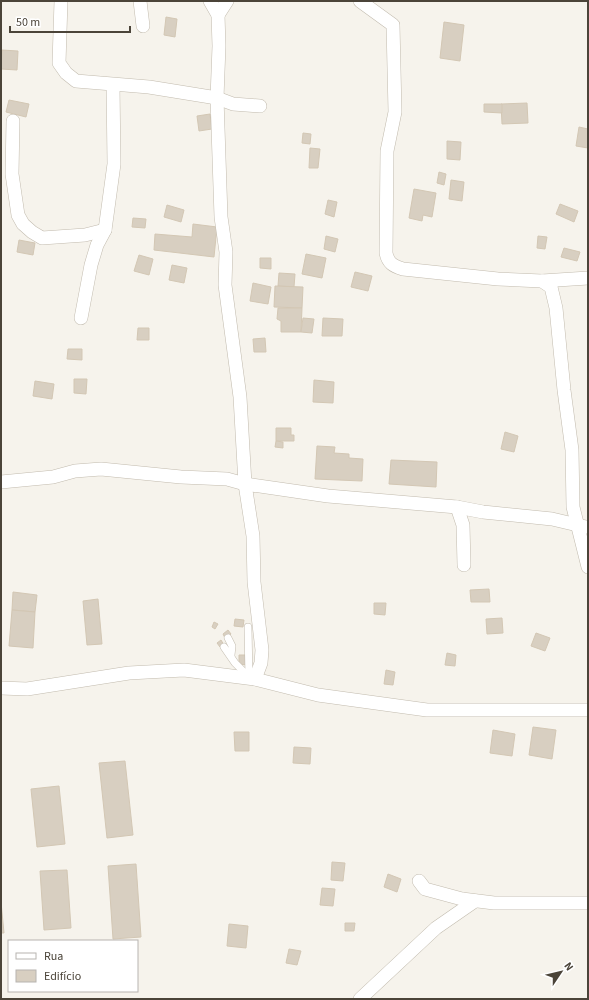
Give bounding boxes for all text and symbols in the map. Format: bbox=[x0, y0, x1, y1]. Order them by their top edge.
scale bar bbox=[10, 8, 130, 34]
text: 50 m bbox=[16, 14, 40, 31]
legend bbox=[8, 940, 138, 992]
text: Rua bbox=[44, 948, 63, 965]
north arrow bbox=[541, 952, 581, 992]
text: N bbox=[561, 959, 577, 974]
text: Edifício bbox=[44, 968, 81, 985]

